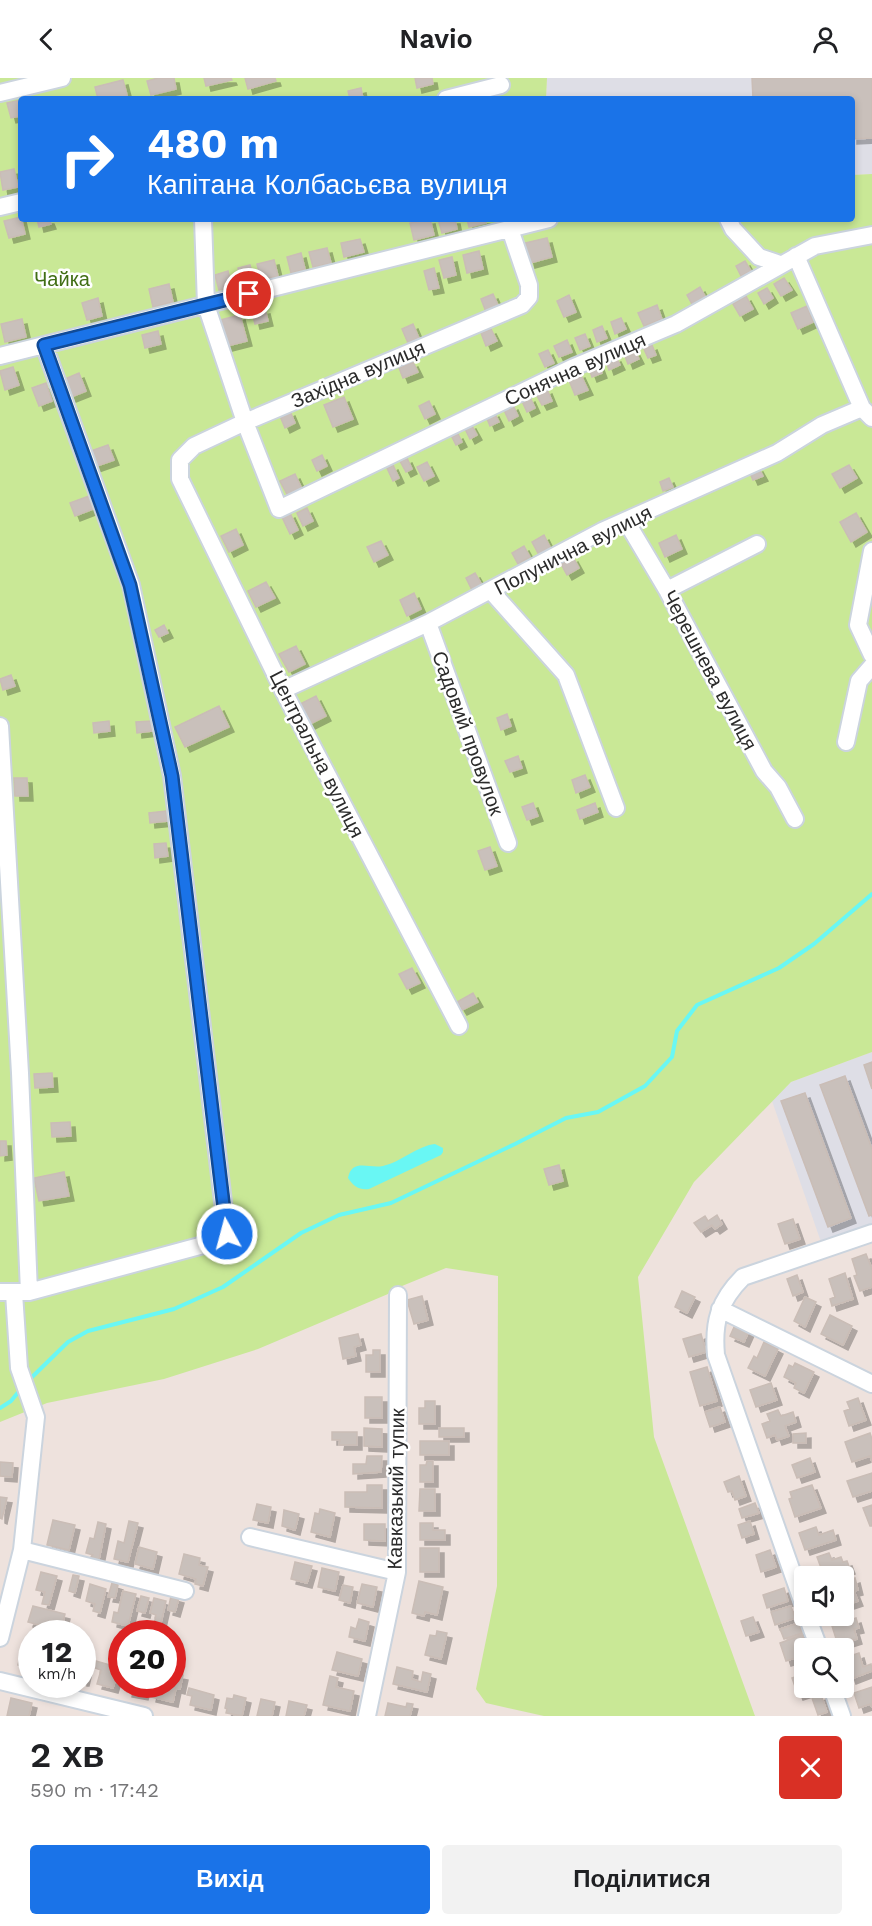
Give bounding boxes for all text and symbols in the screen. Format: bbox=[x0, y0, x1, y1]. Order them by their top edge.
icon: back bbox=[30, 23, 63, 56]
text: Navio bbox=[399, 23, 473, 55]
icon: person bbox=[809, 23, 842, 56]
text: 480 m bbox=[147, 119, 279, 168]
icon: right bbox=[48, 120, 126, 198]
text: Капітана Колбасьєва вулиця bbox=[147, 169, 508, 201]
park label: Чайка bbox=[34, 267, 91, 291]
pin bbox=[223, 268, 274, 319]
icon: arrive bbox=[232, 277, 265, 310]
street label: Сонячна вулиця bbox=[501, 327, 649, 411]
street label: Західна вулиця bbox=[287, 335, 429, 413]
street label: Полунична вулиця bbox=[490, 500, 656, 600]
street label: Черешнева вулиця bbox=[658, 586, 762, 754]
street label: Садовий провулок bbox=[427, 648, 509, 819]
street label: Центральна вулиця bbox=[264, 666, 370, 842]
position arrow bbox=[195, 1202, 259, 1266]
street label: Кавказький тупик bbox=[383, 1408, 409, 1570]
map controls bbox=[794, 1566, 854, 1698]
button: sound bbox=[794, 1566, 854, 1626]
speed limit sign: 20 bbox=[108, 1620, 186, 1698]
text: 12 bbox=[42, 1634, 72, 1669]
button: search bbox=[794, 1638, 854, 1698]
text: km/h bbox=[38, 1665, 76, 1683]
text: 2 хв bbox=[30, 1734, 104, 1776]
button: close bbox=[779, 1736, 842, 1799]
text: 590 m · 17:42 bbox=[30, 1778, 159, 1802]
button: Вихід bbox=[30, 1845, 430, 1914]
button: Поділитися bbox=[442, 1845, 842, 1914]

